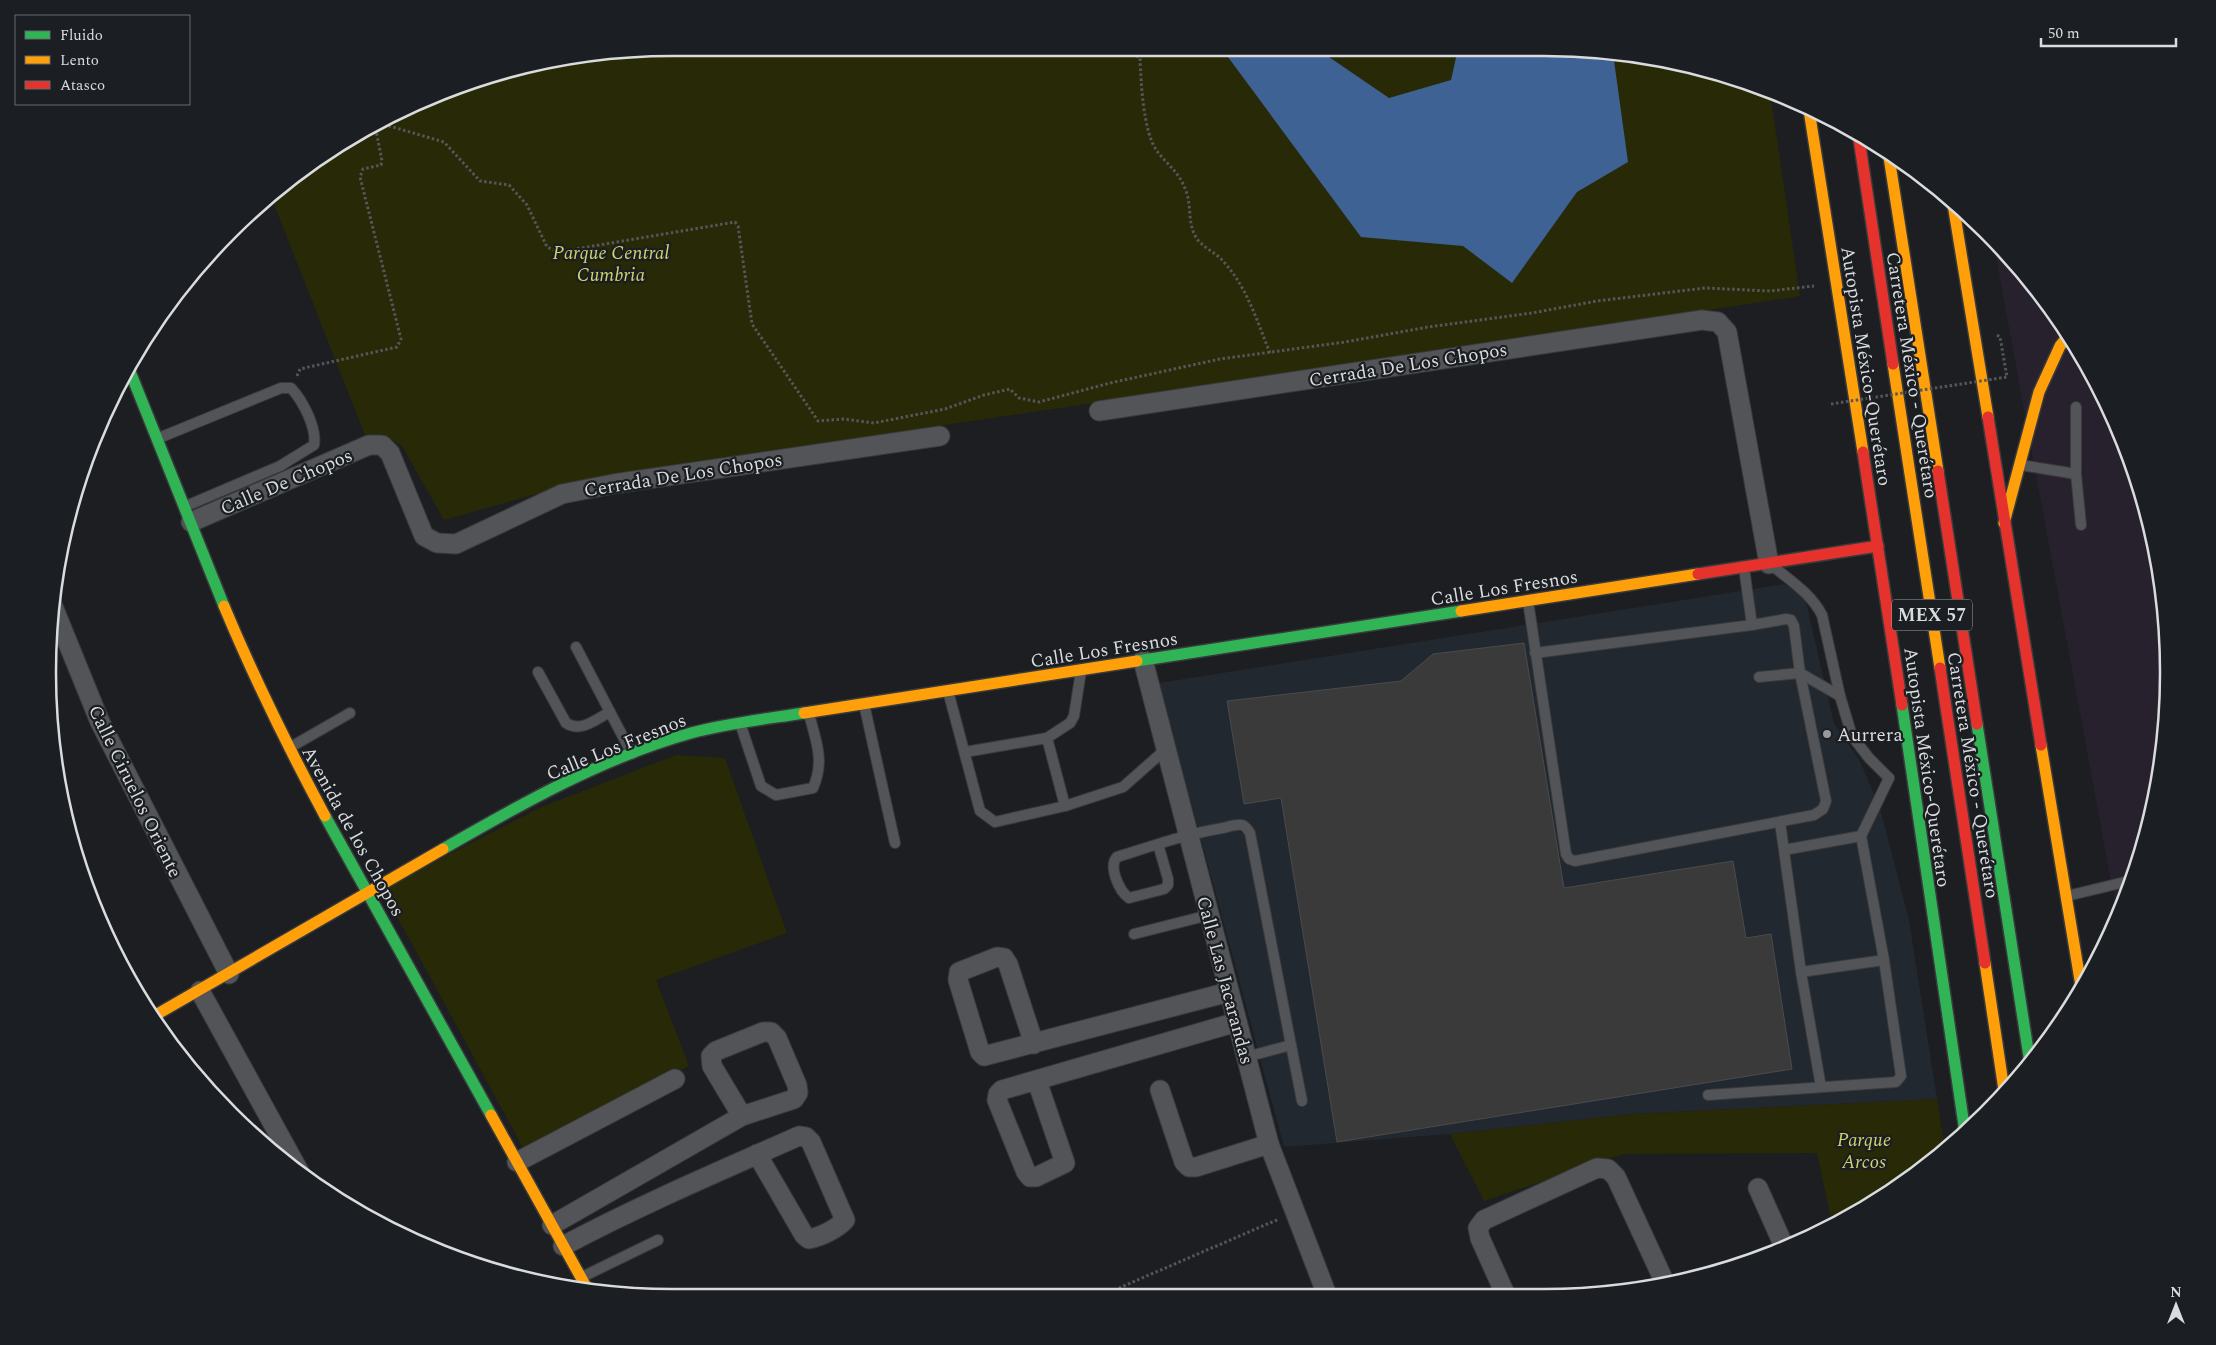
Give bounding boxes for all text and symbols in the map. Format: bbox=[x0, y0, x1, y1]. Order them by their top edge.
legend bbox=[15, 15, 190, 105]
scale bar bbox=[2041, 15, 2176, 47]
text: 50 m bbox=[2048, 22, 2080, 45]
text: Fluido bbox=[60, 24, 103, 47]
text: Lento bbox=[60, 49, 99, 72]
text: Atasco bbox=[60, 74, 105, 97]
park label: Parque Central Cumbria bbox=[553, 239, 669, 290]
street label: Autopista México-Querétaro bbox=[1832, 244, 1899, 488]
street label: Carretera México - Querétaro bbox=[1878, 250, 1945, 501]
street label: Cerrada De Los Chopos bbox=[1307, 335, 1510, 395]
street label: Calle De Chopos bbox=[216, 441, 357, 523]
street label: Cerrada De Los Chopos bbox=[582, 445, 785, 505]
street label: Calle Los Fresnos bbox=[1428, 563, 1580, 614]
road number: MEX 57 bbox=[1892, 600, 1972, 630]
street label: Calle Los Fresnos bbox=[1028, 625, 1180, 676]
street label: Autopista México-Querétaro bbox=[1895, 645, 1958, 889]
street label: Carretera México - Querétaro bbox=[1939, 650, 2006, 901]
street label: Calle Ciruelos Oriente bbox=[80, 700, 189, 883]
street label: Calle Los Fresnos bbox=[542, 706, 691, 789]
place label: Aurrera bbox=[1837, 721, 1904, 750]
marker: Aurrera bbox=[1821, 728, 1833, 740]
street label: Avenida de los Chopos bbox=[294, 741, 412, 922]
street label: Calle Las Jacarandas bbox=[1188, 893, 1261, 1068]
park label: Parque Arcos bbox=[1837, 1126, 1891, 1177]
north arrow bbox=[2151, 1280, 2201, 1330]
text: N bbox=[2170, 1282, 2182, 1303]

